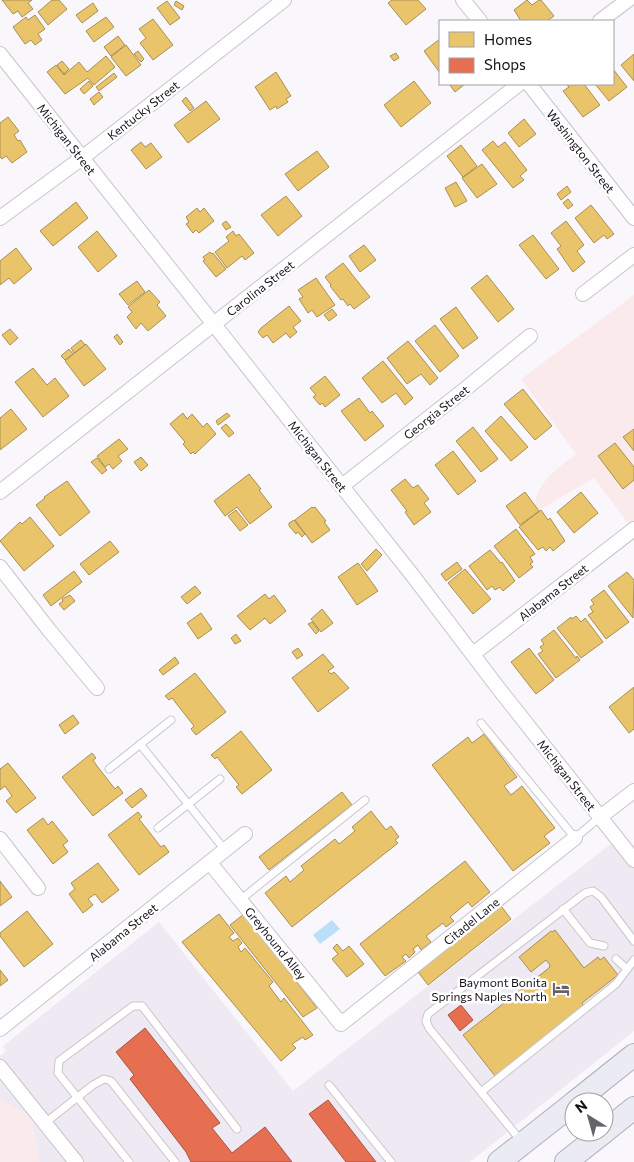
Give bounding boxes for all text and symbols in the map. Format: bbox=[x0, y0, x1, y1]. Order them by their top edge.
legend bbox=[439, 20, 614, 85]
text: Homes bbox=[484, 30, 532, 48]
text: Shops bbox=[484, 55, 526, 73]
street label: Kentucky Street bbox=[104, 78, 182, 142]
street label: Michigan Street bbox=[35, 101, 99, 177]
street label: Washington Street bbox=[544, 107, 618, 195]
street label: Carolina Street bbox=[223, 257, 297, 319]
street label: Georgia Street bbox=[400, 382, 472, 442]
street label: Michigan Street bbox=[286, 418, 350, 494]
street label: Alabama Street bbox=[516, 561, 590, 623]
street label: Michigan Street bbox=[535, 737, 599, 813]
street label: Citadel Lane bbox=[440, 894, 502, 948]
street label: Alabama Street bbox=[86, 900, 160, 964]
street label: Greyhound Alley bbox=[242, 904, 310, 982]
place label: Baymont Bonita Springs Naples North bbox=[431, 975, 547, 1003]
hotel icon: Baymont Bonita Springs Naples North bbox=[551, 979, 571, 999]
north arrow bbox=[564, 1092, 614, 1142]
text: N bbox=[572, 1096, 590, 1116]

